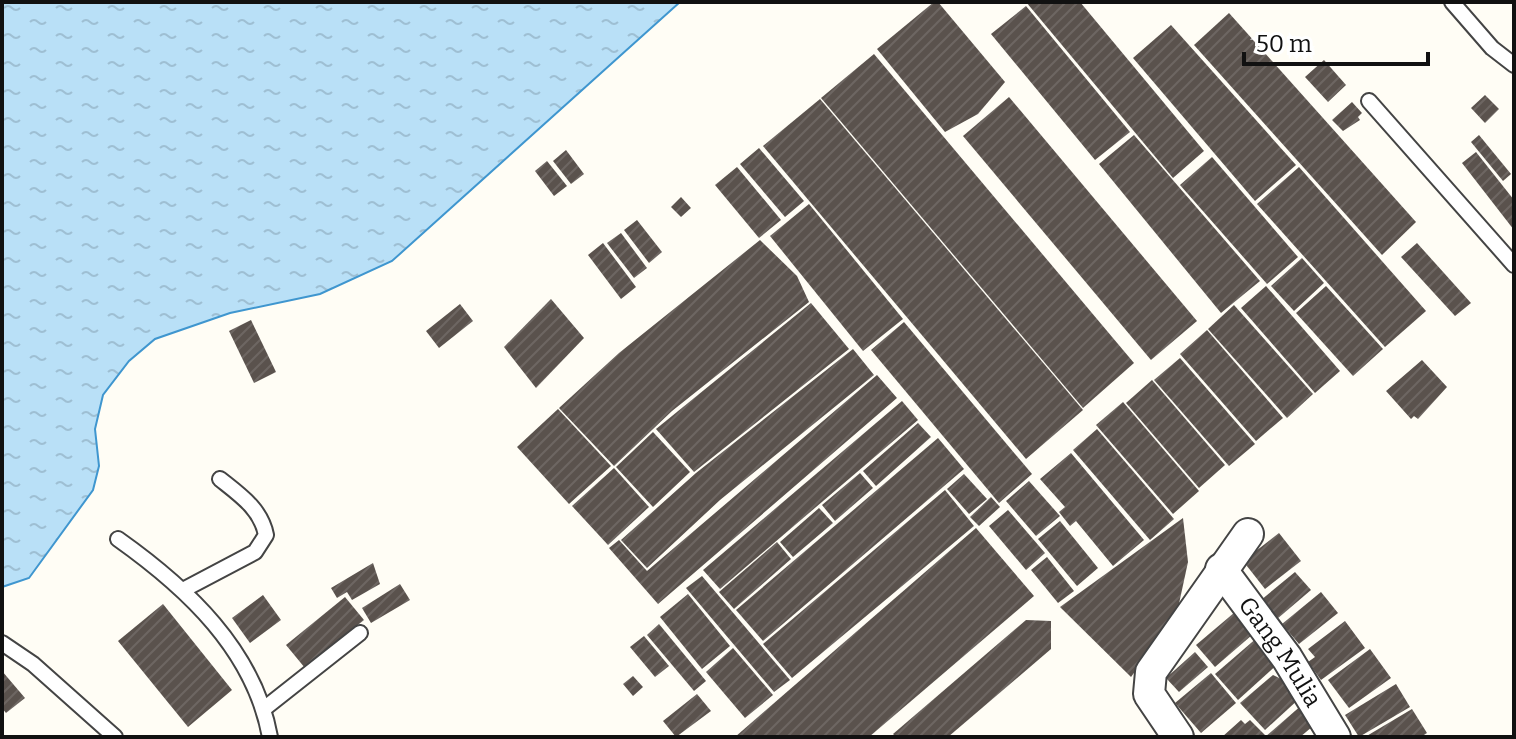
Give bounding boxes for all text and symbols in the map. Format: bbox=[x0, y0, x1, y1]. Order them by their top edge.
scale bar bbox=[1244, 16, 1428, 66]
text: 50 m bbox=[1256, 30, 1312, 58]
street label: Gang Mulia bbox=[1233, 592, 1327, 712]

